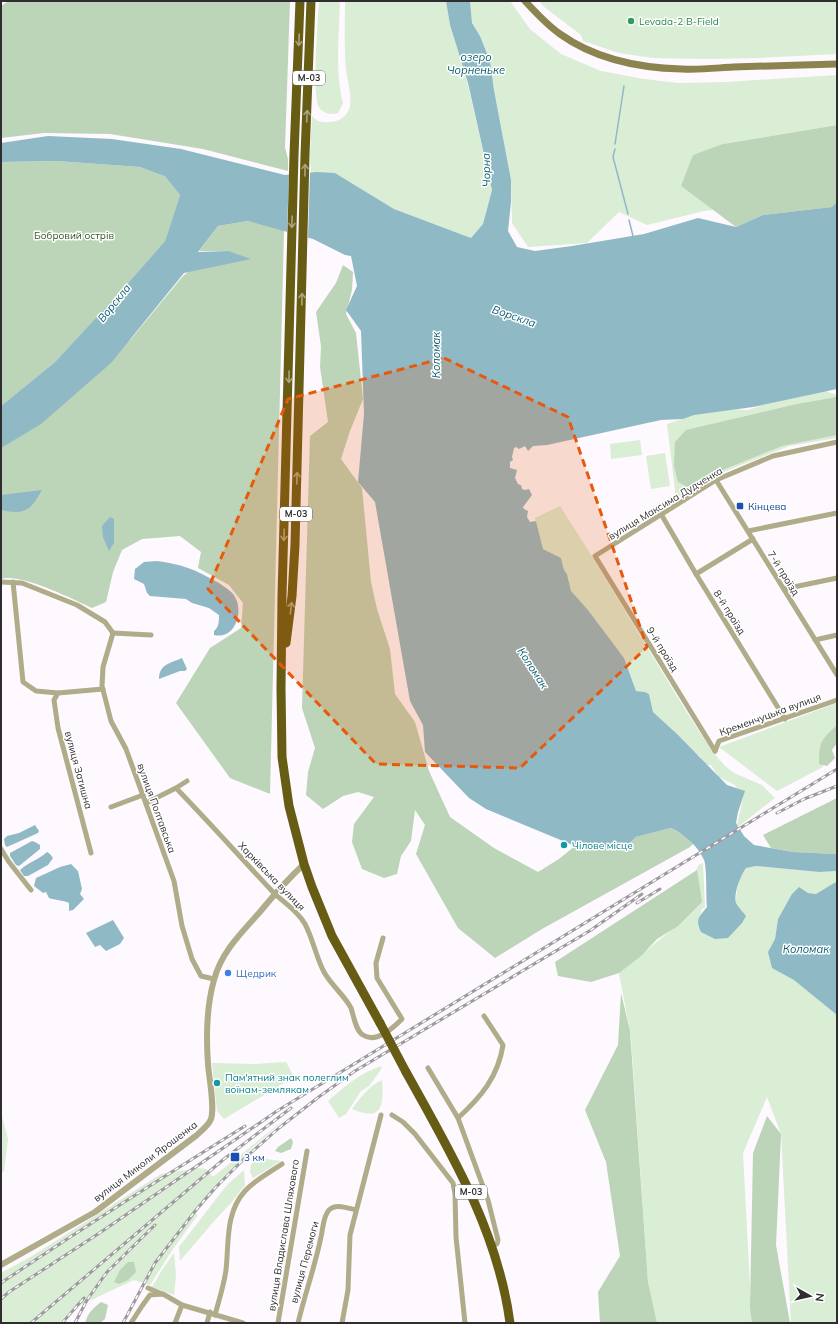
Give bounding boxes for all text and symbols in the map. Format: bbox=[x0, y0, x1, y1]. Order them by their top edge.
place label: Levada-2 B-Field bbox=[639, 15, 719, 28]
marker: Levada-2 B-Field bbox=[626, 16, 636, 26]
one-way arrow bbox=[296, 33, 303, 46]
water label: озеро Чорненьке bbox=[447, 50, 505, 77]
road number: М-03 bbox=[293, 71, 325, 85]
one-way arrow bbox=[303, 110, 311, 123]
water label: Чорна bbox=[479, 153, 493, 187]
one-way arrow bbox=[301, 164, 309, 177]
one-way arrow bbox=[289, 215, 296, 228]
park label: Бобровий острів bbox=[34, 229, 114, 242]
water label: Ворскла bbox=[94, 281, 134, 325]
one-way arrow bbox=[298, 293, 306, 306]
water label: Ворскла bbox=[490, 302, 538, 330]
water label: Коломак bbox=[429, 331, 443, 378]
one-way arrow bbox=[285, 370, 292, 383]
street label: вулиця Максима Дудченка bbox=[606, 464, 725, 543]
one-way arrow bbox=[293, 472, 301, 485]
place label: Кінцева bbox=[748, 500, 786, 513]
marker: Кінцева bbox=[735, 501, 745, 511]
road number: М-03 bbox=[280, 507, 312, 521]
one-way arrow bbox=[280, 528, 288, 541]
street label: 7-й проїзд bbox=[765, 548, 802, 598]
street label: 8-й проїзд bbox=[711, 587, 748, 637]
one-way arrow bbox=[287, 602, 295, 615]
street label: 9-й проїзд bbox=[644, 624, 681, 674]
water label: Коломак bbox=[515, 645, 552, 692]
street label: Кременчуцька вулиця bbox=[718, 690, 823, 739]
street label: вулиця Затишна bbox=[62, 730, 95, 811]
street label: вулиця Полтавська bbox=[134, 762, 179, 855]
street label: Харківська вулиця bbox=[235, 839, 308, 914]
place label: Чілове місце bbox=[572, 839, 633, 852]
marker: Чілове місце bbox=[559, 840, 569, 850]
water label: Коломак bbox=[783, 942, 830, 956]
place label: Щедрик bbox=[236, 967, 277, 980]
marker: Щедрик bbox=[223, 968, 233, 978]
place label: Пам'ятний знак полеглим воїнам-землякам bbox=[225, 1071, 349, 1096]
marker: Пам'ятний знак полеглим воїнам-землякам bbox=[212, 1078, 222, 1088]
street label: вулиця Миколи Ярошенка bbox=[91, 1118, 200, 1205]
marker: 3 км bbox=[229, 1151, 241, 1163]
place label: 3 км bbox=[244, 1151, 265, 1164]
street label: вулиця Владислава Шляхового bbox=[265, 1158, 302, 1312]
road number: М-03 bbox=[455, 1185, 487, 1199]
street label: вулиця Перемоги bbox=[287, 1220, 322, 1305]
north arrow bbox=[790, 1276, 830, 1316]
text: N bbox=[812, 1292, 827, 1302]

